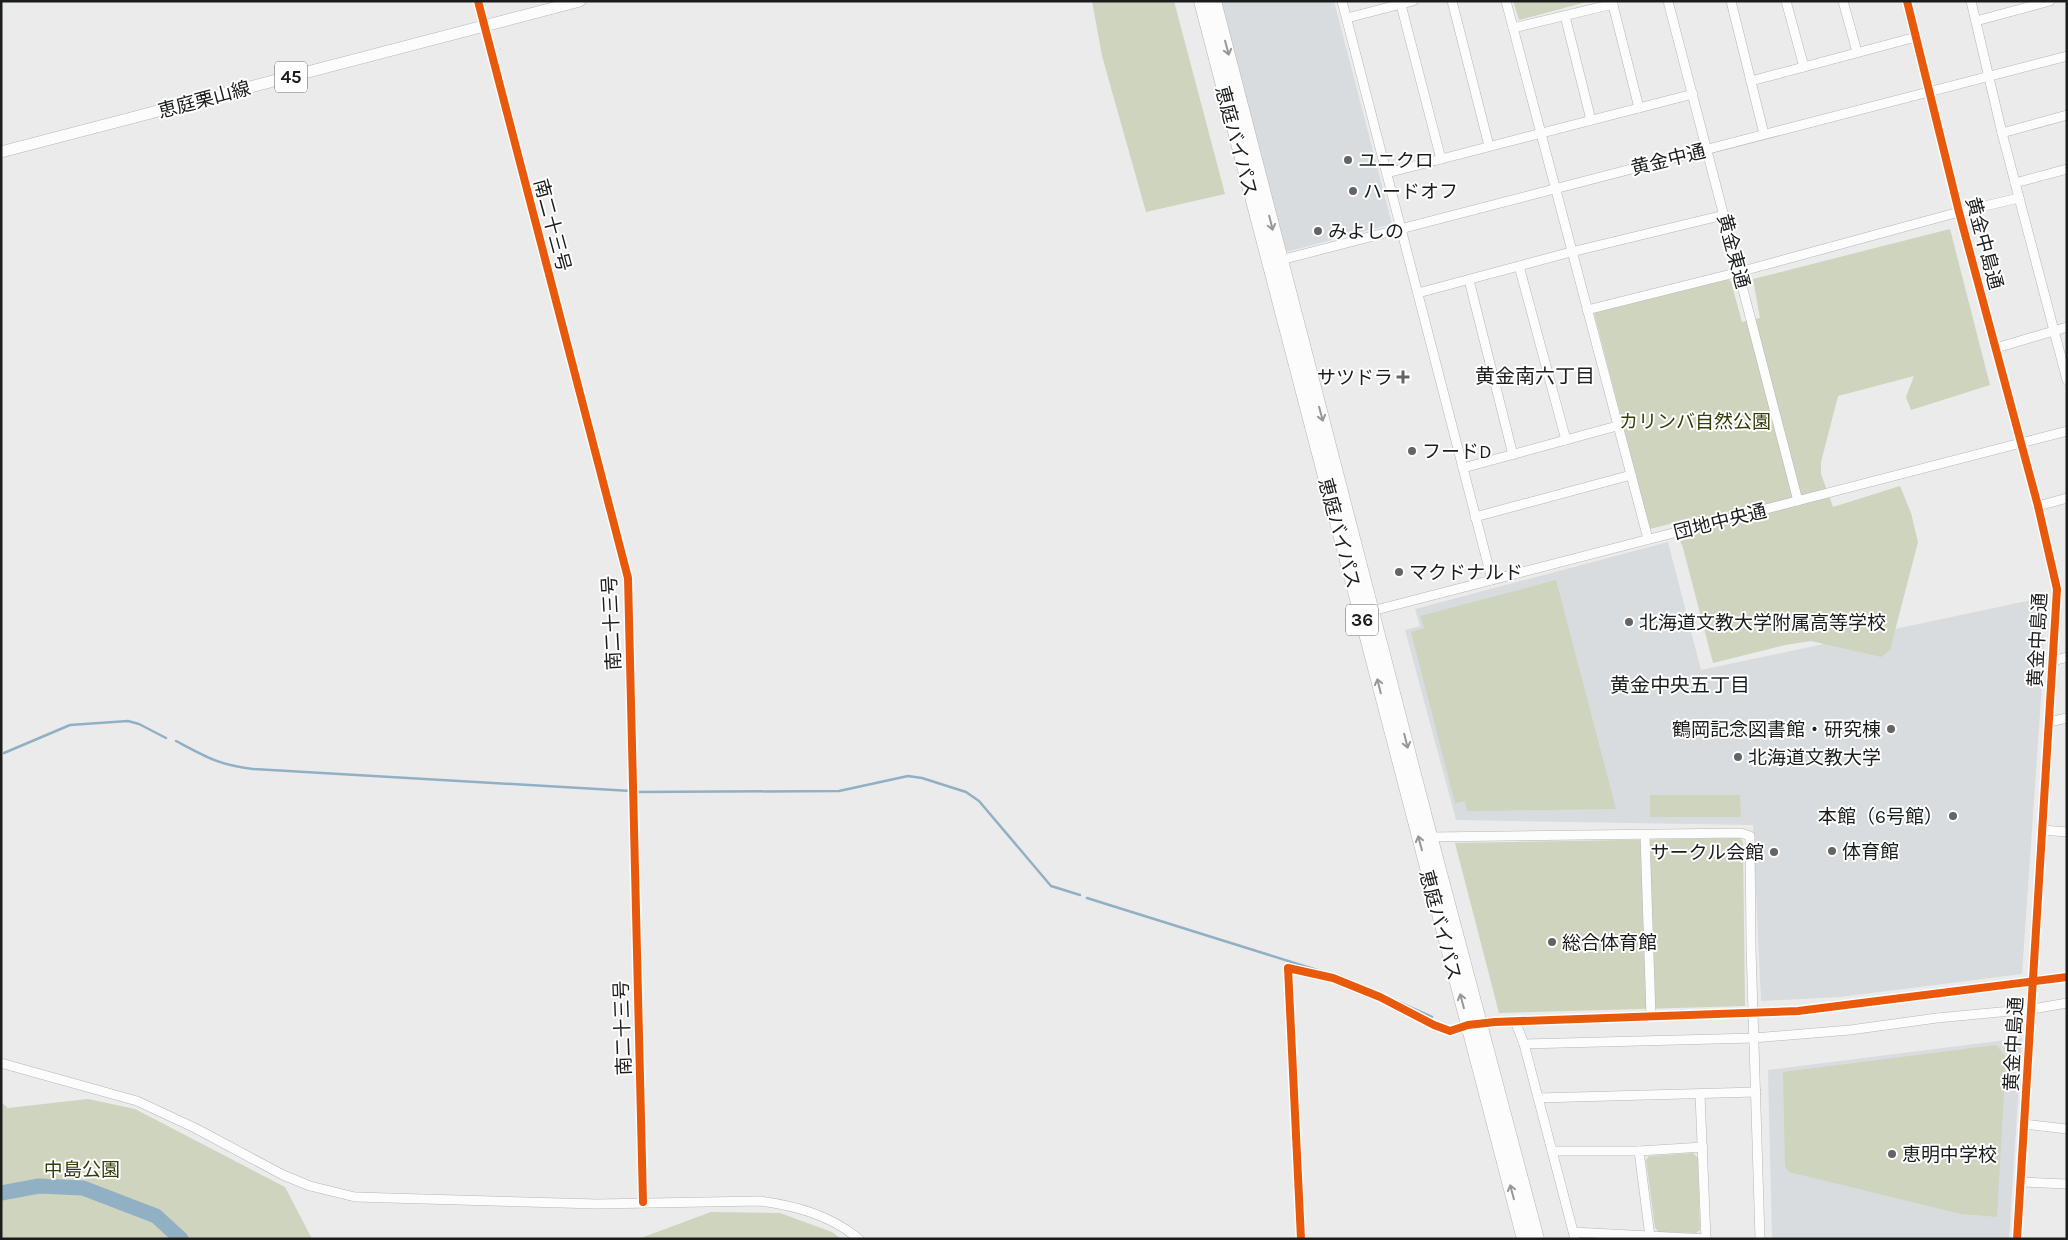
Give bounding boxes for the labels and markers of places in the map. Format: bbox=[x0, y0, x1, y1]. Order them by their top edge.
place label: ユニクロ bbox=[1358, 150, 1434, 172]
marker: ユニクロ bbox=[1342, 154, 1354, 166]
place label: ハードオフ bbox=[1363, 181, 1458, 203]
marker: ハードオフ bbox=[1347, 185, 1359, 197]
place label: みよしの bbox=[1328, 221, 1404, 243]
marker: みよしの bbox=[1312, 225, 1324, 237]
place label: サツドラ bbox=[1317, 367, 1393, 389]
marker: サツドラ bbox=[1397, 371, 1409, 383]
place label: フードD bbox=[1422, 441, 1492, 463]
marker: フードD bbox=[1406, 445, 1418, 457]
place label: マクドナルド bbox=[1409, 562, 1523, 584]
marker: マクドナルド bbox=[1393, 566, 1405, 578]
place label: 北海道文教大学附属高等学校 bbox=[1639, 612, 1886, 634]
marker: 北海道文教大学附属高等学校 bbox=[1623, 616, 1635, 628]
place label: 鶴岡記念図書館・研究棟 bbox=[1672, 719, 1881, 741]
marker: 鶴岡記念図書館・研究棟 bbox=[1885, 723, 1897, 735]
place label: 北海道文教大学 bbox=[1748, 747, 1881, 769]
marker: 北海道文教大学 bbox=[1732, 751, 1744, 763]
place label: 本館（6号館） bbox=[1818, 806, 1943, 828]
marker: 本館（6号館） bbox=[1947, 810, 1959, 822]
place label: 体育館 bbox=[1842, 841, 1899, 863]
place label: サークル会館 bbox=[1651, 842, 1764, 864]
marker: 体育館 bbox=[1826, 845, 1838, 857]
marker: サークル会館 bbox=[1768, 846, 1780, 858]
place label: 総合体育館 bbox=[1562, 932, 1657, 954]
marker: 総合体育館 bbox=[1546, 936, 1558, 948]
place label: 恵明中学校 bbox=[1902, 1144, 1997, 1166]
marker: 恵明中学校 bbox=[1886, 1148, 1898, 1160]

